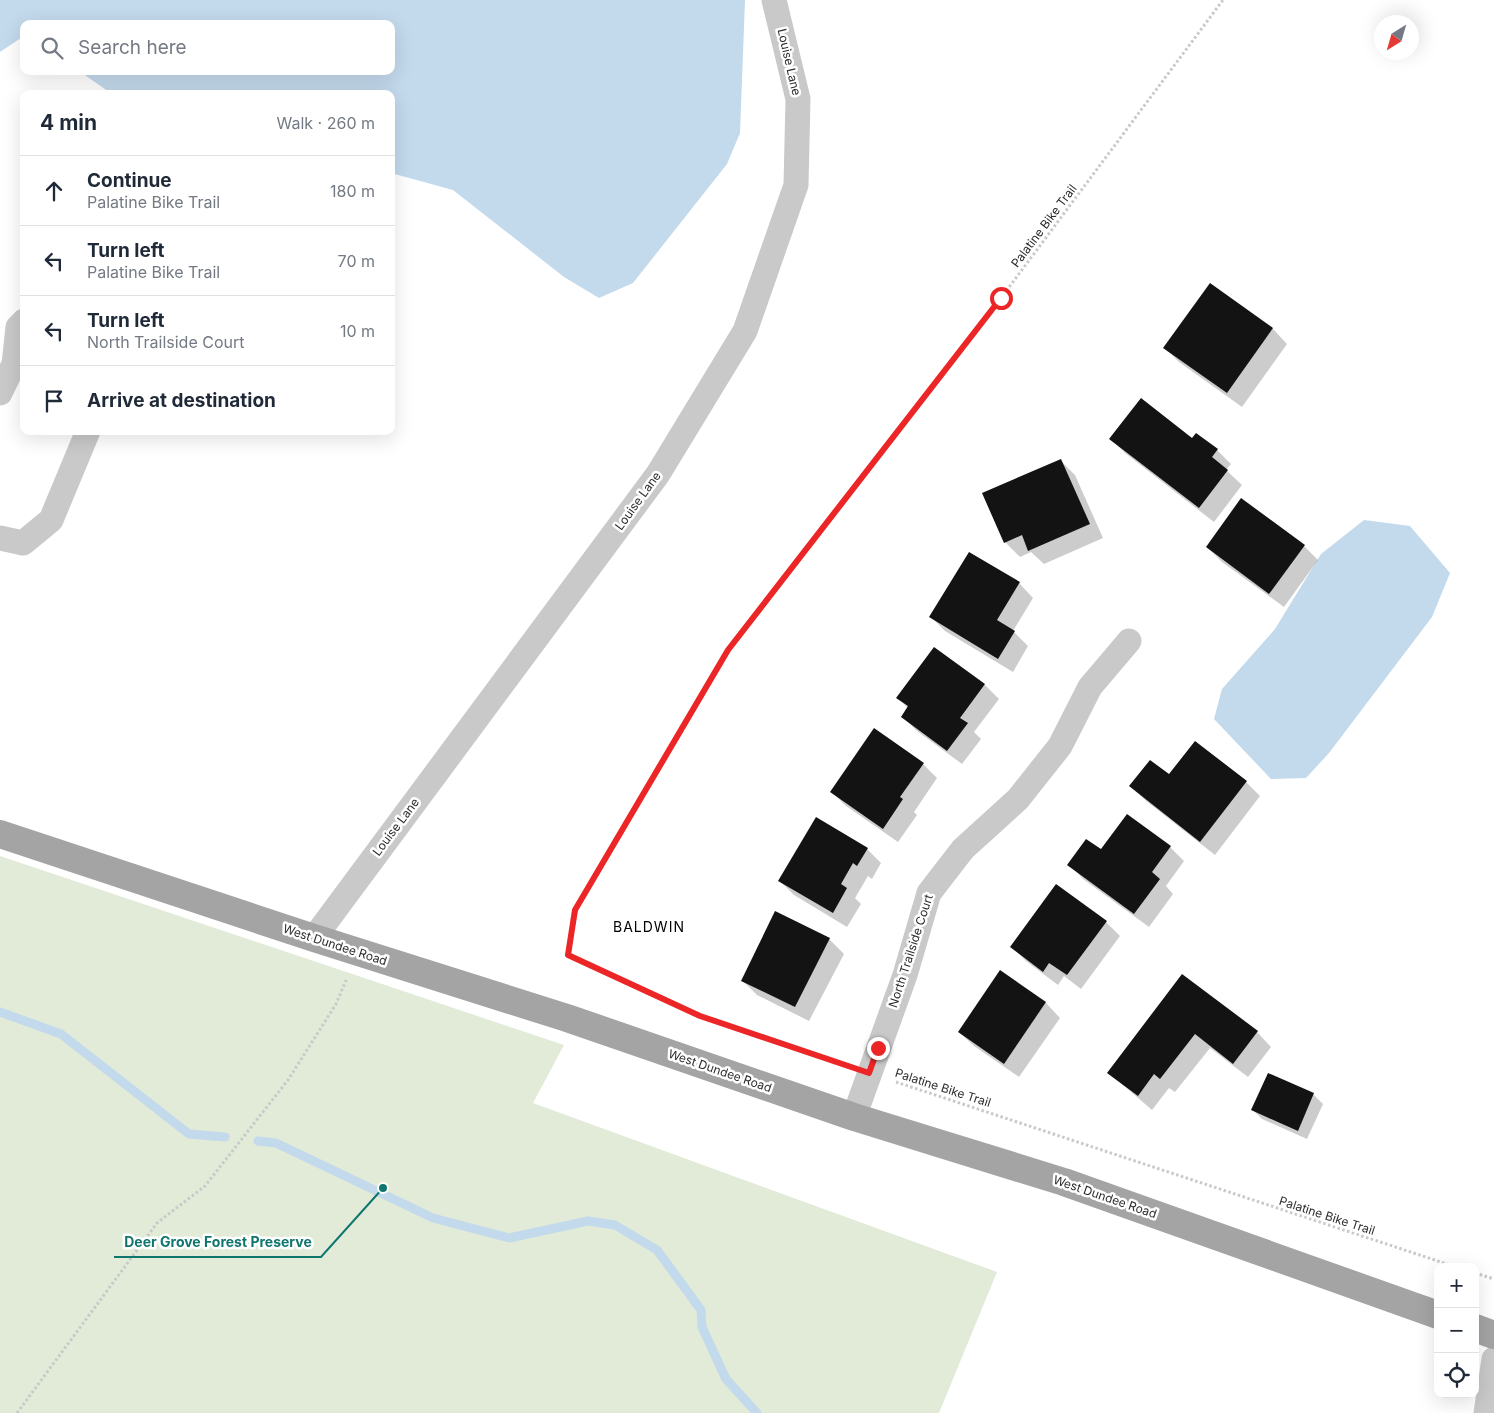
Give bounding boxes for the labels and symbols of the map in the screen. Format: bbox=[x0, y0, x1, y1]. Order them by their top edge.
north arrow bbox=[1374, 15, 1419, 60]
street label: Louise Lane bbox=[774, 27, 804, 97]
street label: Palatine Bike Trail bbox=[1008, 181, 1080, 270]
route start bbox=[990, 287, 1013, 310]
street label: Louise Lane bbox=[611, 469, 664, 533]
street label: Louise Lane bbox=[369, 795, 422, 858]
street label: North Trailside Court bbox=[885, 892, 936, 1009]
district label: BALDWIN bbox=[613, 918, 685, 935]
street label: West Dundee Road bbox=[281, 921, 389, 968]
route end bbox=[867, 1037, 890, 1060]
street label: West Dundee Road bbox=[666, 1046, 774, 1095]
street label: Palatine Bike Trail bbox=[893, 1065, 993, 1110]
street label: West Dundee Road bbox=[1051, 1172, 1159, 1221]
street label: Palatine Bike Trail bbox=[1277, 1193, 1377, 1238]
callout: Deer Grove Forest Preserve bbox=[114, 1228, 321, 1257]
text: Deer Grove Forest Preserve bbox=[124, 1233, 312, 1250]

